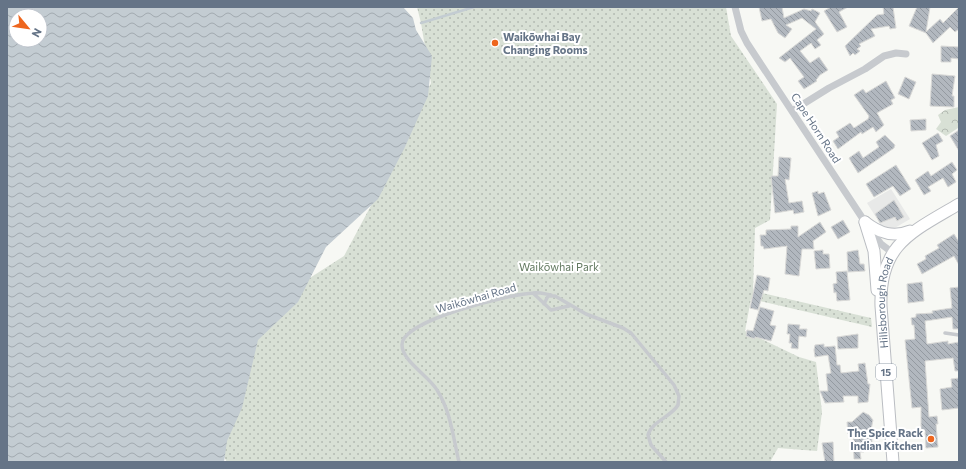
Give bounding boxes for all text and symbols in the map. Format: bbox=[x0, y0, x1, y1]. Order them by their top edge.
north arrow bbox=[8, 8, 48, 48]
text: N bbox=[29, 26, 45, 40]
place label: Waikōwhai Bay Changing Rooms bbox=[503, 30, 588, 56]
marker: Waikōwhai Bay Changing Rooms bbox=[490, 38, 500, 48]
street label: Cape Horn Road bbox=[789, 90, 844, 165]
street label: Hillsborough Road bbox=[874, 255, 895, 349]
park label: Waikōwhai Park bbox=[519, 260, 599, 273]
street label: Waikōwhai Road bbox=[434, 280, 517, 315]
road number: 15 bbox=[876, 364, 896, 380]
place label: The Spice Rack Indian Kitchen bbox=[847, 426, 924, 452]
marker: The Spice Rack Indian Kitchen bbox=[926, 434, 936, 444]

